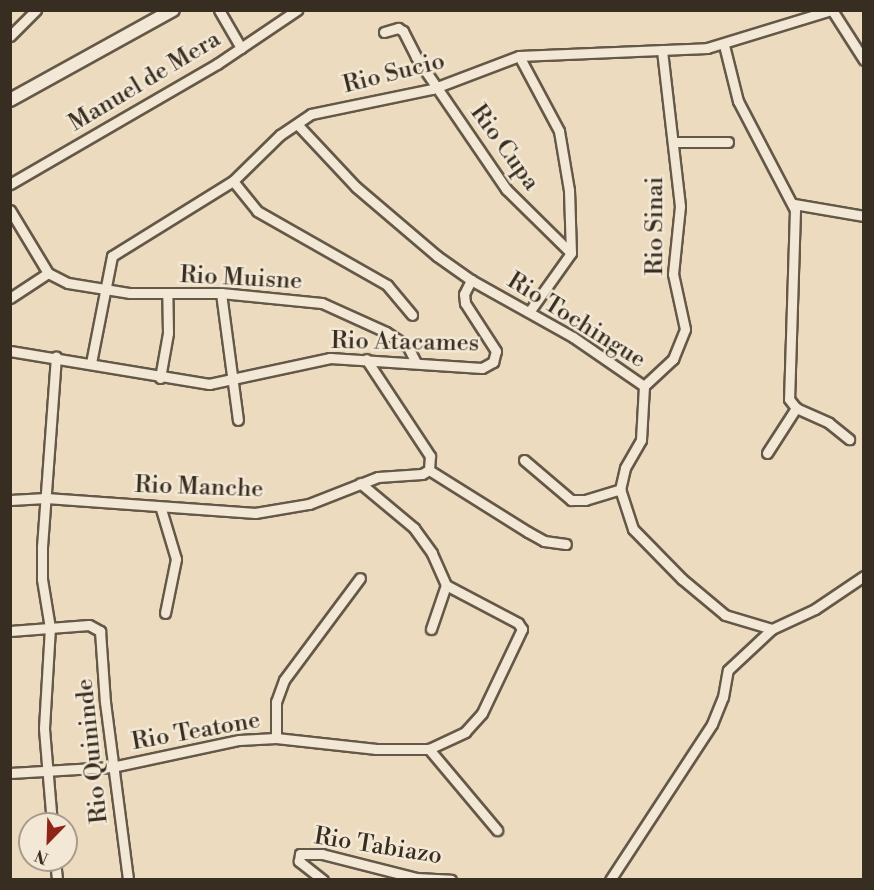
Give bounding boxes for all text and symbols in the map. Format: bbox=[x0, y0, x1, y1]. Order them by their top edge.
street label: Manuel de Mera bbox=[64, 25, 226, 139]
street label: Rio Sucio bbox=[340, 47, 448, 101]
street label: Rio Cupa bbox=[463, 99, 545, 197]
street label: Rio Sinai bbox=[642, 177, 670, 275]
street label: Rio Muisne bbox=[179, 261, 303, 297]
street label: Rio Tochingue bbox=[501, 267, 651, 375]
street label: Rio Atacames bbox=[331, 327, 479, 359]
street label: Rio Manche bbox=[134, 471, 264, 505]
street label: Rio Quininde bbox=[71, 677, 115, 825]
street label: Rio Teatone bbox=[129, 707, 263, 757]
north arrow bbox=[18, 812, 78, 872]
street label: Rio Tabiazo bbox=[312, 823, 444, 871]
text: N bbox=[32, 845, 51, 868]

